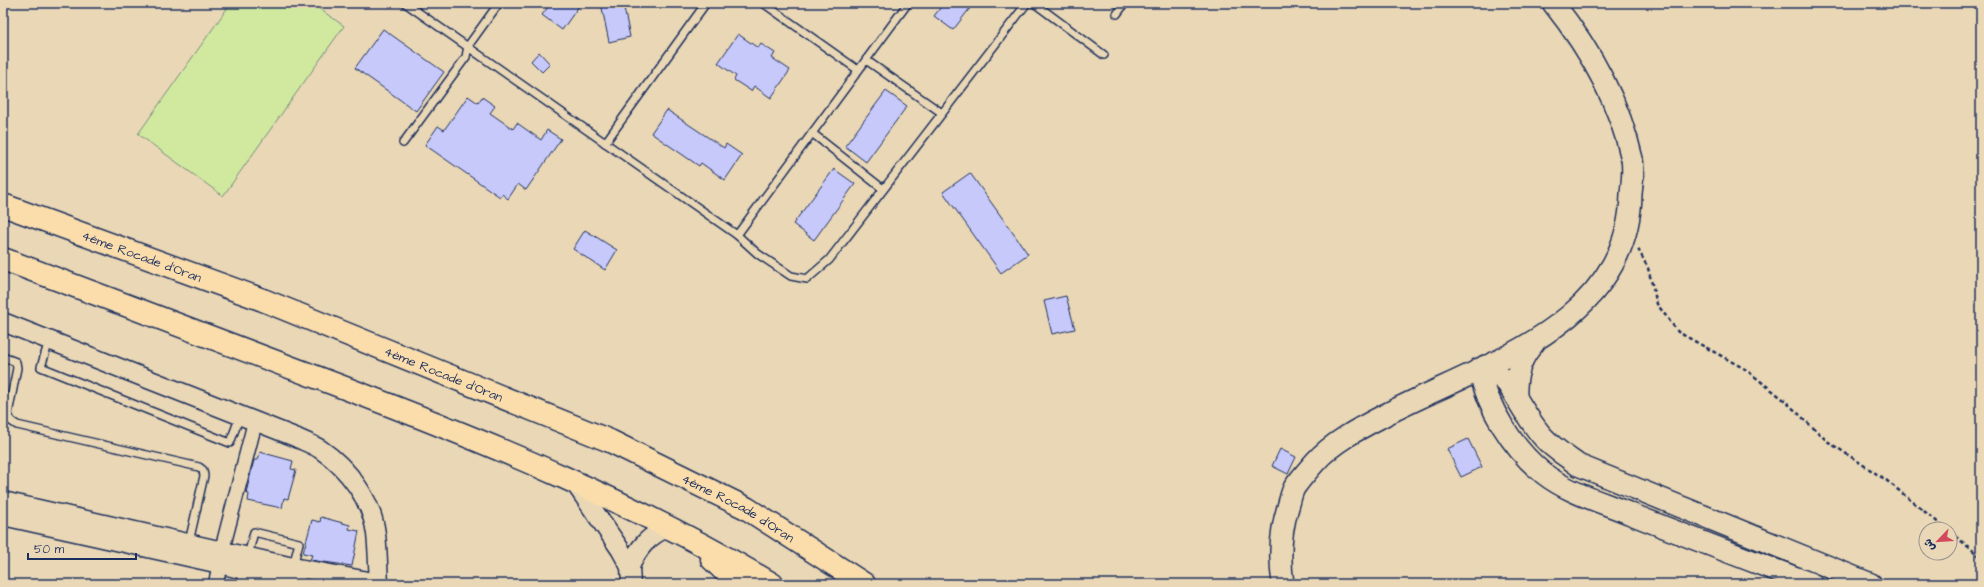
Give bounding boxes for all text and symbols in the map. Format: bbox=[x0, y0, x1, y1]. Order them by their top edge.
street label: 4ème Rocade d'Oran bbox=[79, 227, 205, 287]
street label: 4ème Rocade d'Oran bbox=[381, 342, 506, 407]
street label: 4ème Rocade d'Oran bbox=[679, 470, 798, 547]
north arrow bbox=[1918, 521, 1958, 561]
scale bar bbox=[28, 535, 136, 561]
text: ش bbox=[1920, 536, 1939, 554]
text: 50 m bbox=[34, 541, 65, 558]

